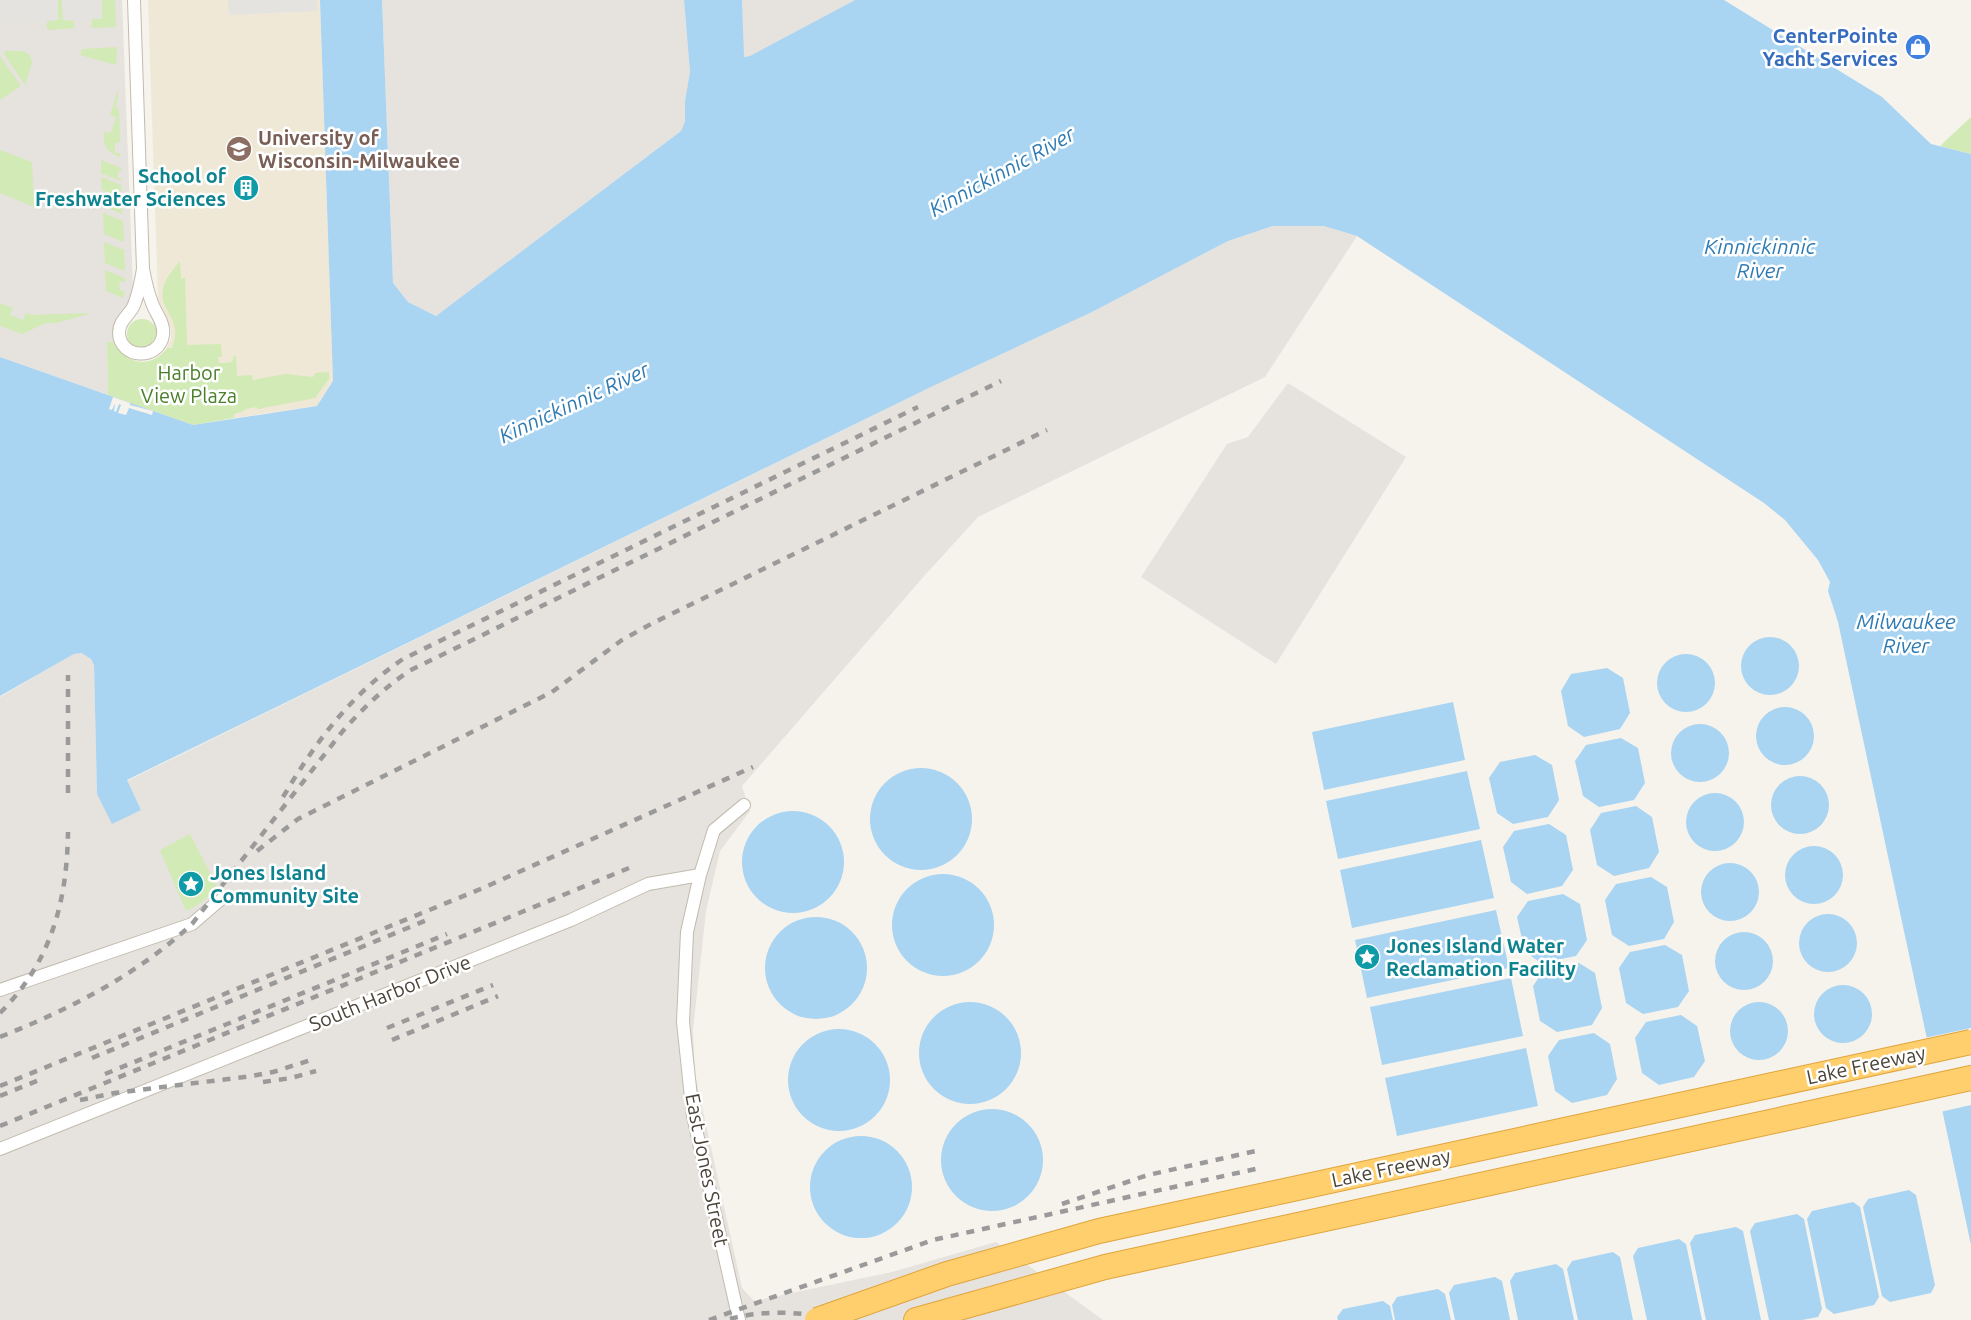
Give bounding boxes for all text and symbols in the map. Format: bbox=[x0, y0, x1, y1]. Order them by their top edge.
place label: CenterPointe Yacht Services bbox=[1762, 24, 1898, 70]
shop icon: CenterPointe Yacht Services bbox=[1903, 32, 1933, 62]
water label: Kinnickinnic River bbox=[924, 121, 1079, 221]
place label: University of Wisconsin-Milwaukee bbox=[258, 126, 460, 172]
school or university icon: University of Wisconsin-Milwaukee bbox=[224, 134, 254, 164]
place label: School of Freshwater Sciences bbox=[35, 164, 227, 210]
building icon: School of Freshwater Sciences bbox=[231, 173, 261, 203]
water label: Kinnickinnic River bbox=[1704, 234, 1816, 282]
water label: Kinnickinnic River bbox=[495, 356, 653, 447]
park label: Harbor View Plaza bbox=[141, 361, 237, 407]
water label: Milwaukee River bbox=[1856, 609, 1956, 657]
place label: Jones Island Community Site bbox=[210, 861, 359, 907]
place icon: Jones Island Community Site bbox=[176, 869, 206, 899]
place label: Jones Island Water Reclamation Facility bbox=[1386, 934, 1576, 980]
place icon: Jones Island Water Reclamation Facility bbox=[1352, 942, 1382, 972]
street label: South Harbor Drive bbox=[306, 950, 474, 1035]
street label: Lake Freeway bbox=[1804, 1041, 1928, 1088]
street label: East Jones Street bbox=[681, 1091, 734, 1249]
street label: Lake Freeway bbox=[1329, 1144, 1453, 1191]

